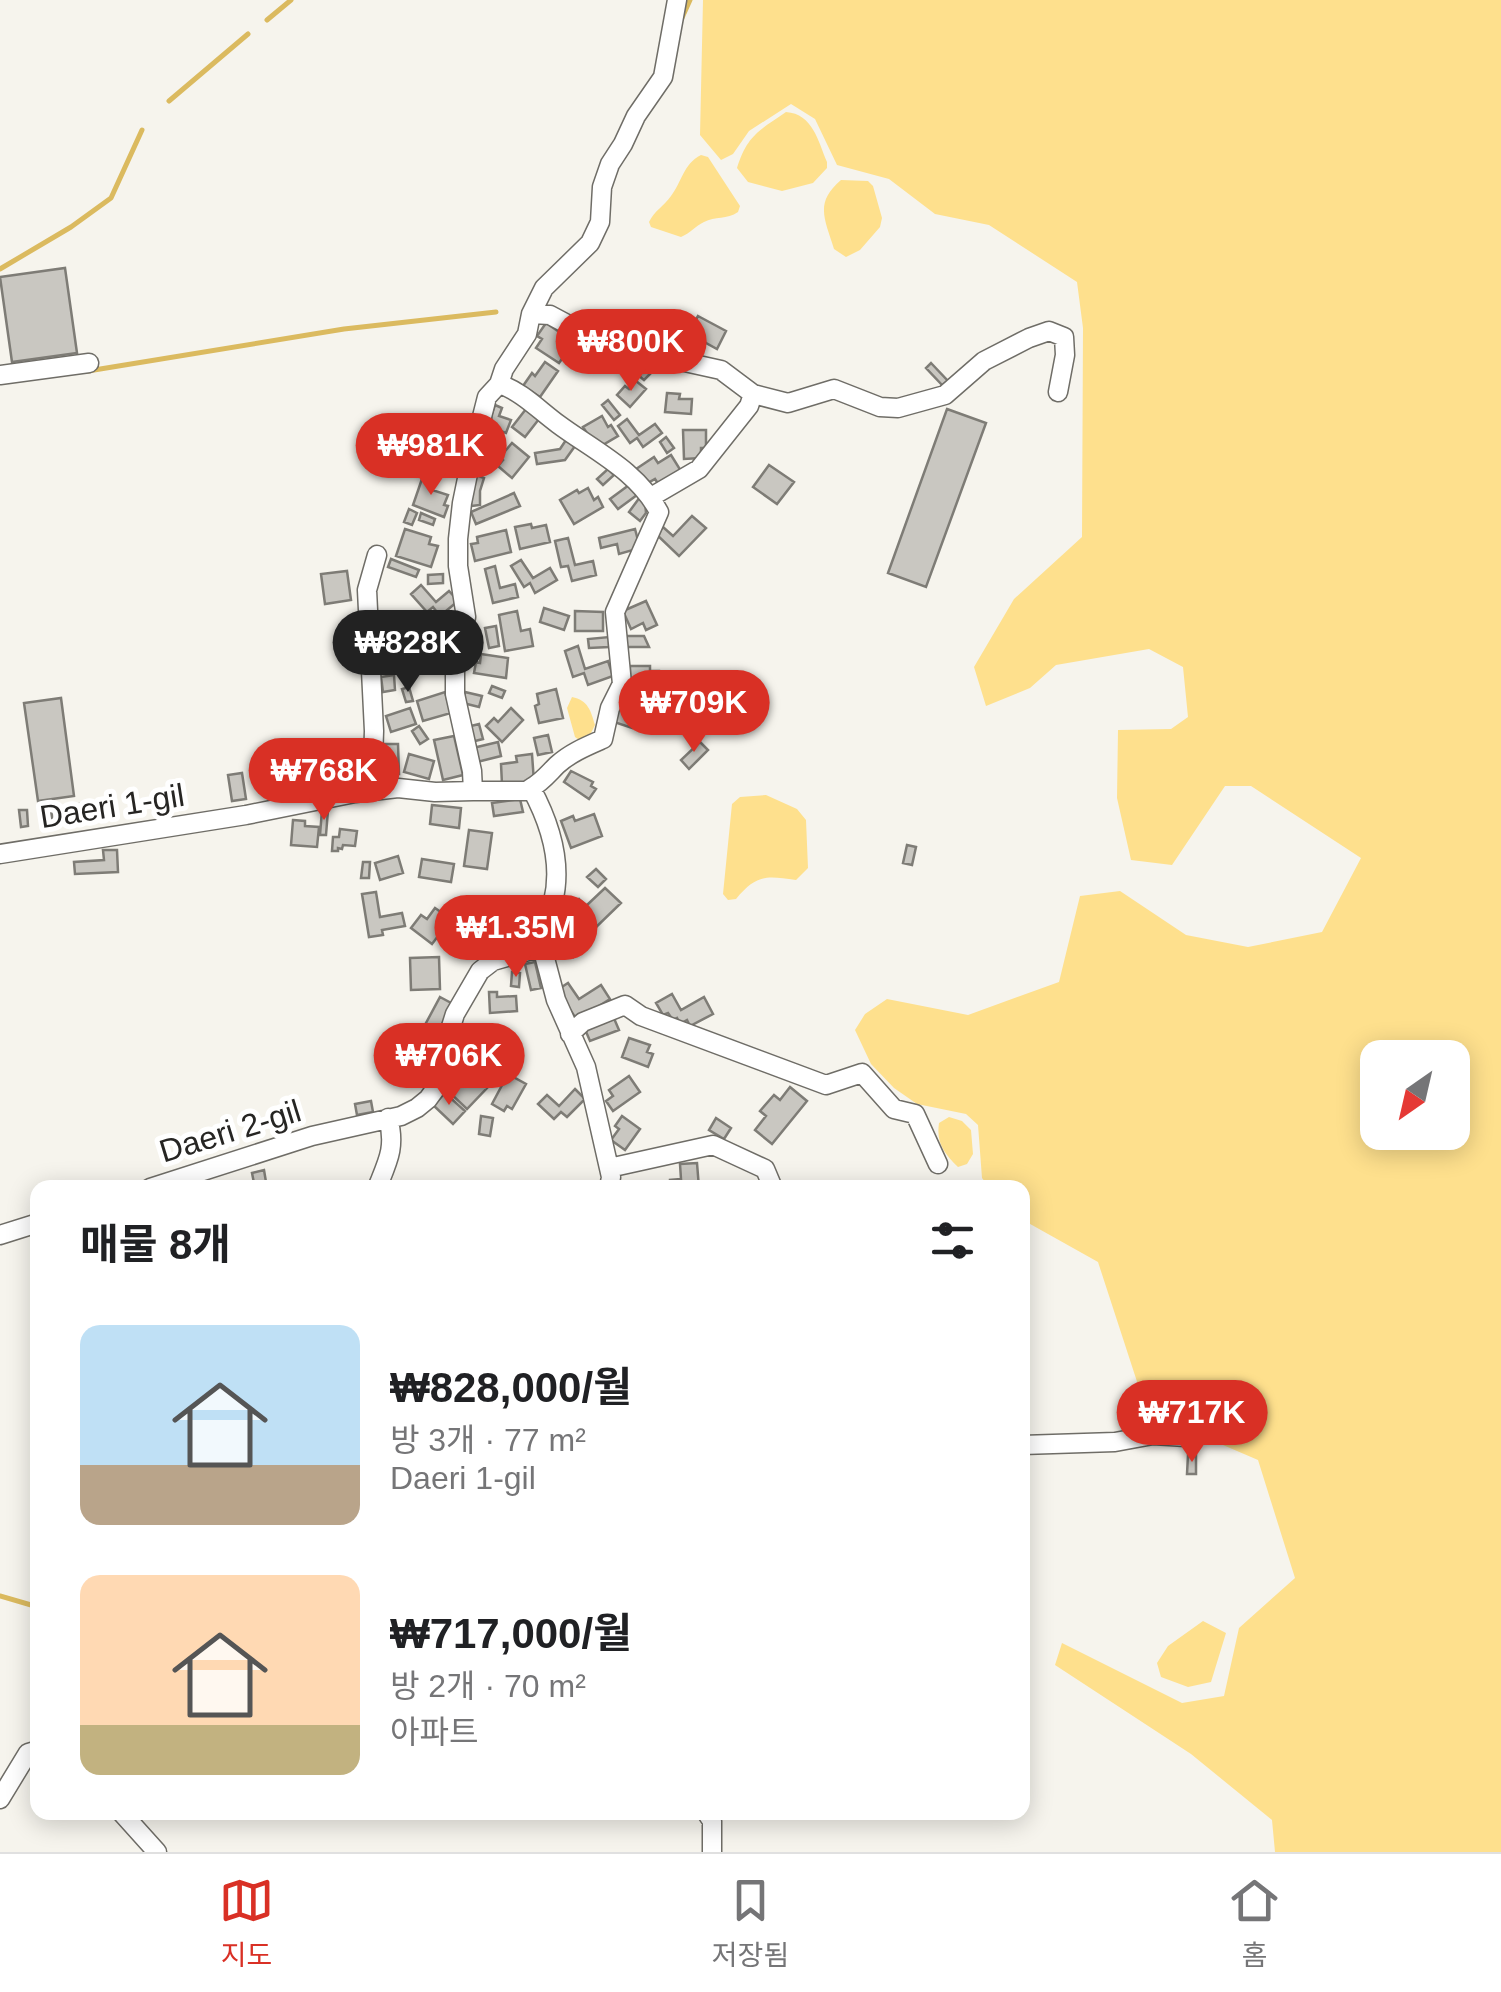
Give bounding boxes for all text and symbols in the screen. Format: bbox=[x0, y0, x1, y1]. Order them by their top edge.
pin: ₩800K bbox=[561, 309, 701, 394]
text: ₩800K bbox=[578, 323, 684, 359]
pin: ₩981K bbox=[361, 413, 501, 498]
text: ₩981K bbox=[378, 427, 484, 463]
pin: ₩828K bbox=[338, 610, 478, 695]
text: ₩828K bbox=[355, 624, 461, 660]
pin: ₩709K bbox=[624, 670, 764, 755]
text: ₩709K bbox=[641, 684, 747, 720]
pin: ₩768K bbox=[254, 738, 394, 823]
text: ₩768K bbox=[271, 752, 377, 788]
street label: Daeri 1-gil bbox=[37, 777, 187, 835]
pin: ₩1.35M bbox=[435, 895, 597, 980]
text: ₩1.35M bbox=[456, 909, 576, 945]
pin: ₩706K bbox=[379, 1023, 519, 1108]
text: ₩706K bbox=[396, 1037, 502, 1073]
north arrow bbox=[1360, 1040, 1470, 1150]
map controls bbox=[1360, 1040, 1470, 1150]
street label: Daeri 2-gil bbox=[155, 1092, 305, 1170]
icon: filters bbox=[925, 1213, 980, 1268]
text: 매물 8개 bbox=[80, 1221, 231, 1268]
text: ₩828,000/월 bbox=[390, 1364, 632, 1411]
icon: home bbox=[160, 1365, 280, 1485]
pin: ₩717K bbox=[1122, 1380, 1262, 1465]
text: ₩717K bbox=[1139, 1394, 1245, 1430]
text: 방 3개 · 77 m² bbox=[390, 1422, 586, 1458]
text: Daeri 1-gil bbox=[390, 1460, 536, 1496]
text: ₩717,000/월 bbox=[390, 1610, 632, 1657]
icon: home bbox=[160, 1615, 280, 1735]
text: 방 2개 · 70 m² bbox=[390, 1668, 586, 1704]
text: 아파트 bbox=[390, 1714, 478, 1750]
tab: 지도 bbox=[219, 1873, 274, 1973]
tab: 저장됨 bbox=[712, 1873, 789, 1973]
tab: 홈 bbox=[1227, 1873, 1282, 1973]

